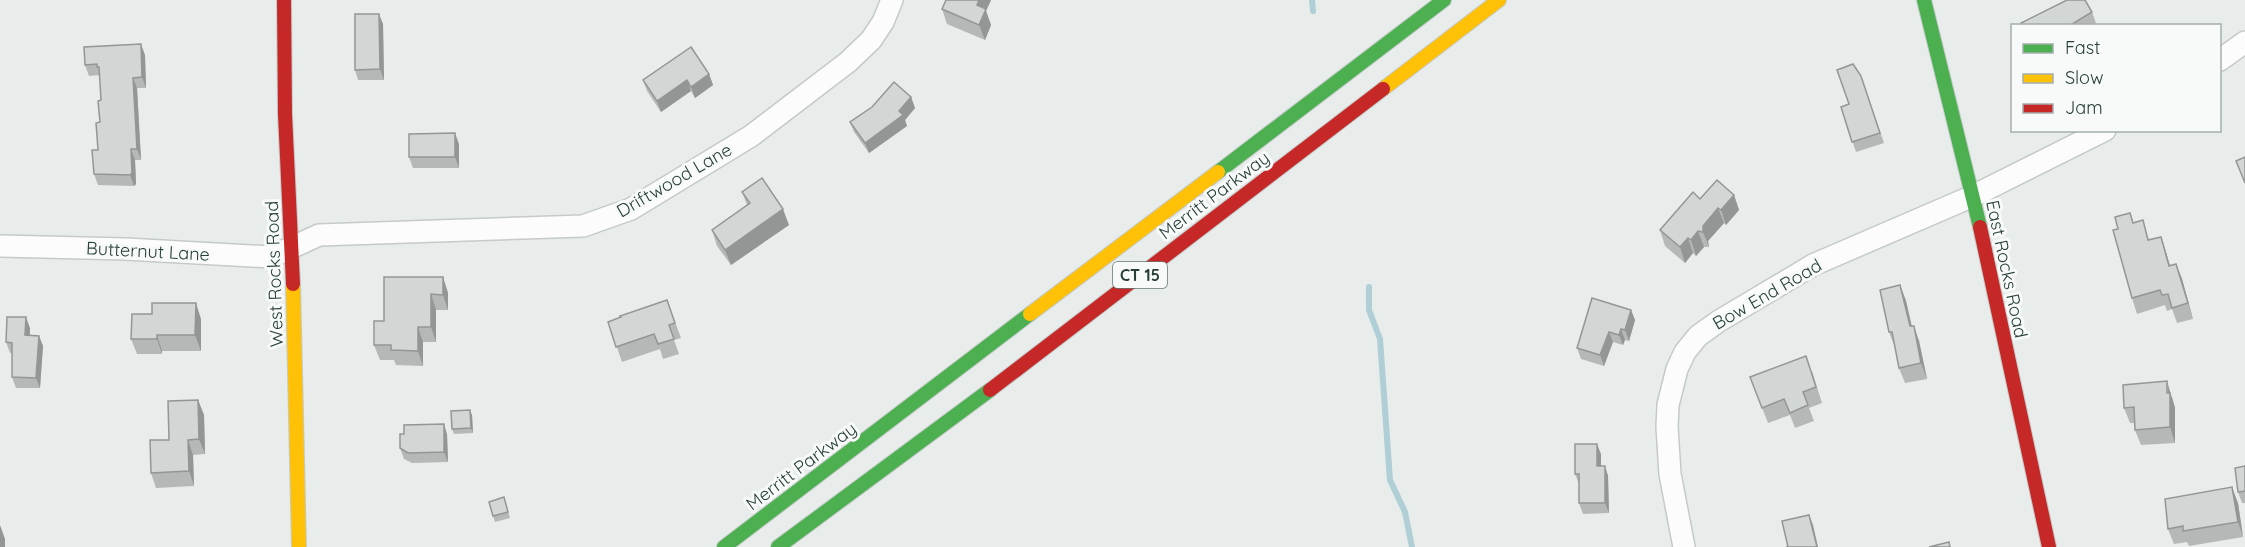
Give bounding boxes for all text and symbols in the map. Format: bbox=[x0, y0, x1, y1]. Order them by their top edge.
legend bbox=[2011, 24, 2221, 132]
text: Fast bbox=[2065, 36, 2100, 59]
text: Slow bbox=[2065, 66, 2103, 89]
text: Jam bbox=[2065, 96, 2103, 119]
street label: Driftwood Lane bbox=[612, 138, 736, 222]
street label: Merritt Parkway bbox=[1154, 146, 1274, 244]
street label: East Rocks Road bbox=[1981, 198, 2033, 340]
street label: West Rocks Road bbox=[260, 200, 288, 348]
street label: Butternut Lane bbox=[86, 236, 210, 266]
street label: Bow End Road bbox=[1708, 254, 1826, 334]
road number: CT 15 bbox=[1113, 262, 1167, 288]
street label: Merritt Parkway bbox=[741, 417, 861, 515]

